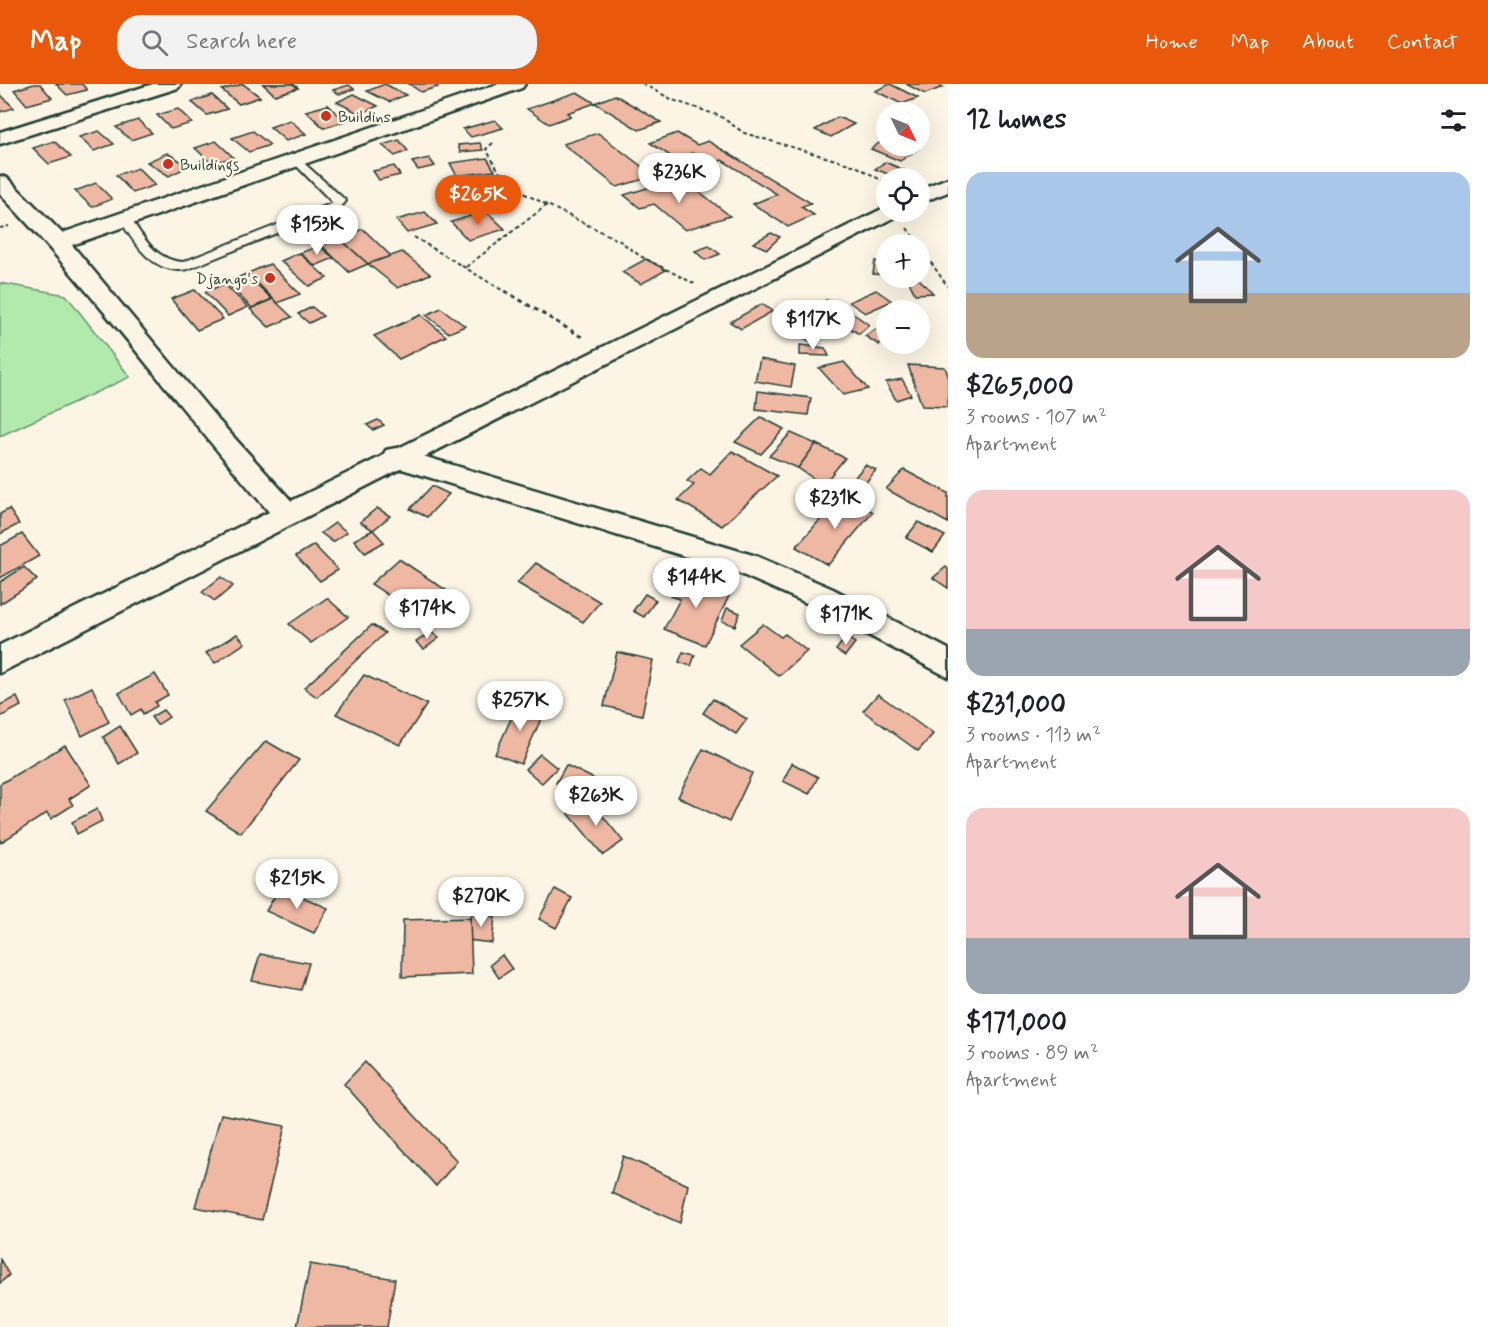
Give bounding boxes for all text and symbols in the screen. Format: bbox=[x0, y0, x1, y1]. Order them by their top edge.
search box bbox=[117, 15, 537, 69]
text: Map bbox=[30, 24, 81, 61]
icon: search bbox=[138, 26, 171, 59]
text: Search here bbox=[186, 28, 297, 56]
text: Home bbox=[1146, 28, 1198, 56]
text: Map bbox=[1231, 28, 1269, 56]
text: About bbox=[1302, 28, 1354, 56]
text: Contact bbox=[1387, 28, 1458, 56]
north arrow bbox=[876, 102, 930, 156]
map controls bbox=[876, 102, 930, 354]
text: 12 homes bbox=[966, 103, 1066, 137]
icon: filters bbox=[1437, 104, 1470, 137]
place label: Buildins bbox=[338, 107, 391, 128]
marker: Buildins bbox=[319, 109, 333, 123]
pin: $236K bbox=[637, 153, 721, 204]
place label: Buildings bbox=[180, 155, 239, 177]
marker: Buildings bbox=[161, 157, 175, 171]
text: $236K bbox=[652, 159, 706, 186]
button: locate bbox=[876, 168, 930, 222]
pin: $265K bbox=[436, 175, 520, 226]
text: $265K bbox=[449, 181, 507, 208]
pin: $153K bbox=[275, 205, 359, 256]
text: $153K bbox=[290, 211, 344, 238]
icon: home bbox=[1164, 211, 1272, 319]
button: + bbox=[876, 234, 930, 288]
place label: Django's bbox=[196, 269, 258, 290]
marker: Django's bbox=[263, 271, 277, 285]
pin: $117K bbox=[771, 300, 855, 351]
button: − bbox=[876, 300, 930, 354]
text: $117K bbox=[786, 306, 840, 333]
text: $265,000 bbox=[966, 370, 1074, 404]
text: 3 rooms · 107 m² bbox=[966, 404, 1107, 431]
text: Apartment bbox=[966, 431, 1057, 458]
pin: $231K bbox=[793, 479, 877, 530]
text: $231K bbox=[809, 485, 861, 512]
icon: home bbox=[1164, 529, 1272, 637]
pin: $144K bbox=[654, 558, 738, 609]
text: $144K bbox=[667, 564, 725, 591]
pin: $174K bbox=[385, 589, 469, 640]
text: $174K bbox=[399, 595, 455, 622]
pin: $171K bbox=[804, 595, 888, 646]
text: $171K bbox=[820, 601, 872, 628]
pin: $257K bbox=[478, 681, 562, 732]
text: $257K bbox=[491, 687, 549, 714]
text: $231,000 bbox=[966, 688, 1066, 722]
text: 3 rooms · 113 m² bbox=[966, 722, 1101, 749]
text: Apartment bbox=[966, 749, 1057, 776]
pin: $263K bbox=[554, 776, 638, 827]
text: $263K bbox=[569, 782, 623, 809]
icon: home bbox=[1164, 847, 1272, 955]
pin: $215K bbox=[255, 859, 339, 910]
text: $215K bbox=[269, 865, 325, 892]
pin: $270K bbox=[439, 877, 523, 928]
text: $270K bbox=[452, 883, 510, 910]
text: $171,000 bbox=[966, 1006, 1067, 1040]
text: 3 rooms · 89 m² bbox=[966, 1040, 1099, 1067]
text: Apartment bbox=[966, 1067, 1057, 1094]

